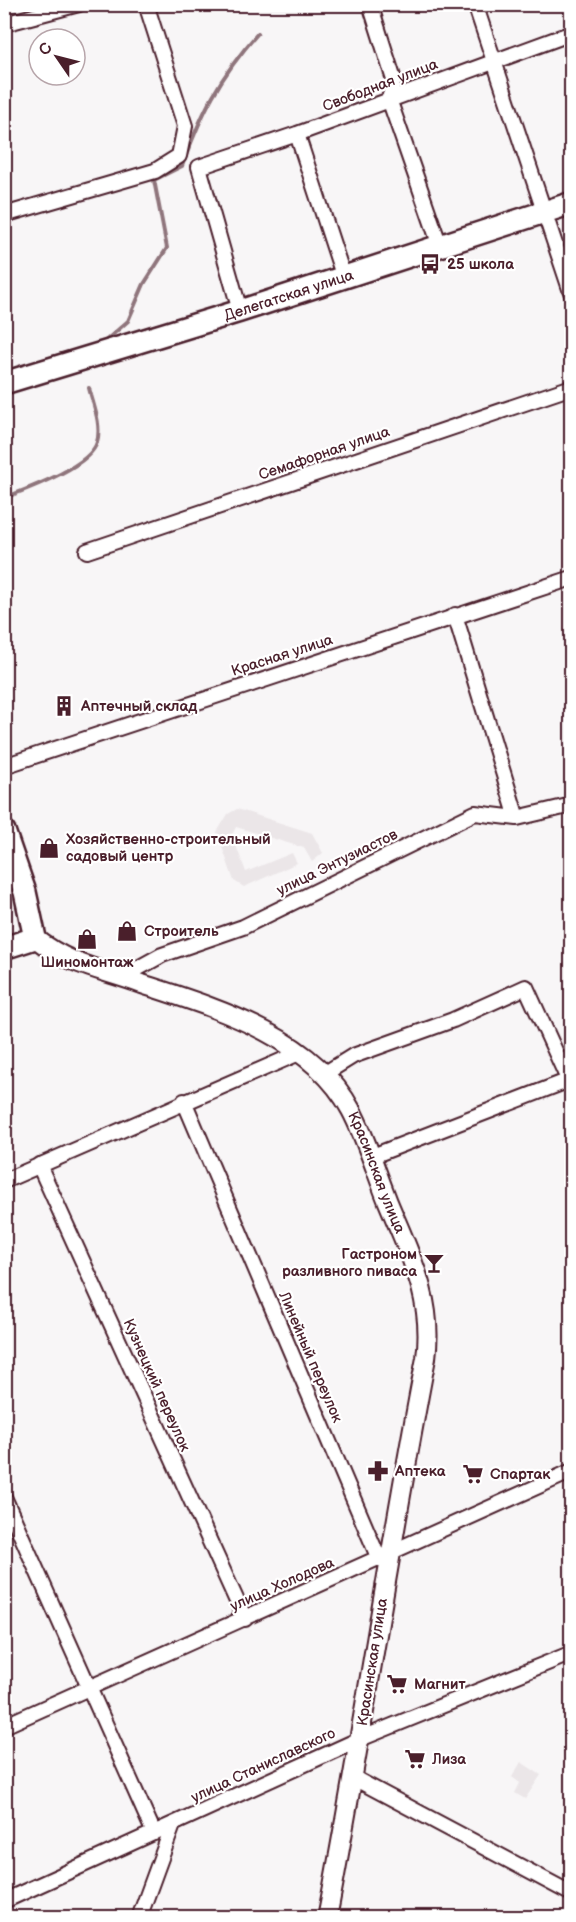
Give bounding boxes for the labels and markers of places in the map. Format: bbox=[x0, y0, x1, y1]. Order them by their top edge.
bus stop icon: 25 школа bbox=[418, 252, 442, 276]
place label: 25 школа bbox=[447, 255, 514, 274]
building icon: Аптечный склад bbox=[52, 694, 76, 718]
place label: Аптечный склад bbox=[80, 697, 197, 716]
place label: Хозяйственно-строительный садовый центр bbox=[65, 830, 271, 866]
shop icon: Хозяйственно-строительный садовый центр bbox=[37, 836, 61, 860]
shop icon: Строитель bbox=[115, 919, 139, 943]
place label: Строитель bbox=[144, 922, 219, 941]
shop icon: Шиномонтаж bbox=[75, 927, 99, 951]
place label: Шиномонтаж bbox=[41, 953, 134, 972]
place label: Гастроном разливного пиваса bbox=[282, 1245, 417, 1281]
bar icon: Гастроном разливного пиваса bbox=[422, 1251, 446, 1275]
pharmacy icon: Аптека bbox=[366, 1459, 390, 1483]
place label: Аптека bbox=[394, 1462, 446, 1481]
supermarket icon: Спартак bbox=[461, 1462, 485, 1486]
place label: Спартак bbox=[490, 1465, 551, 1484]
supermarket icon: Магнит bbox=[385, 1672, 409, 1696]
place label: Магнит bbox=[414, 1675, 466, 1694]
supermarket icon: Лиза bbox=[403, 1747, 427, 1771]
place label: Лиза bbox=[431, 1750, 466, 1769]

